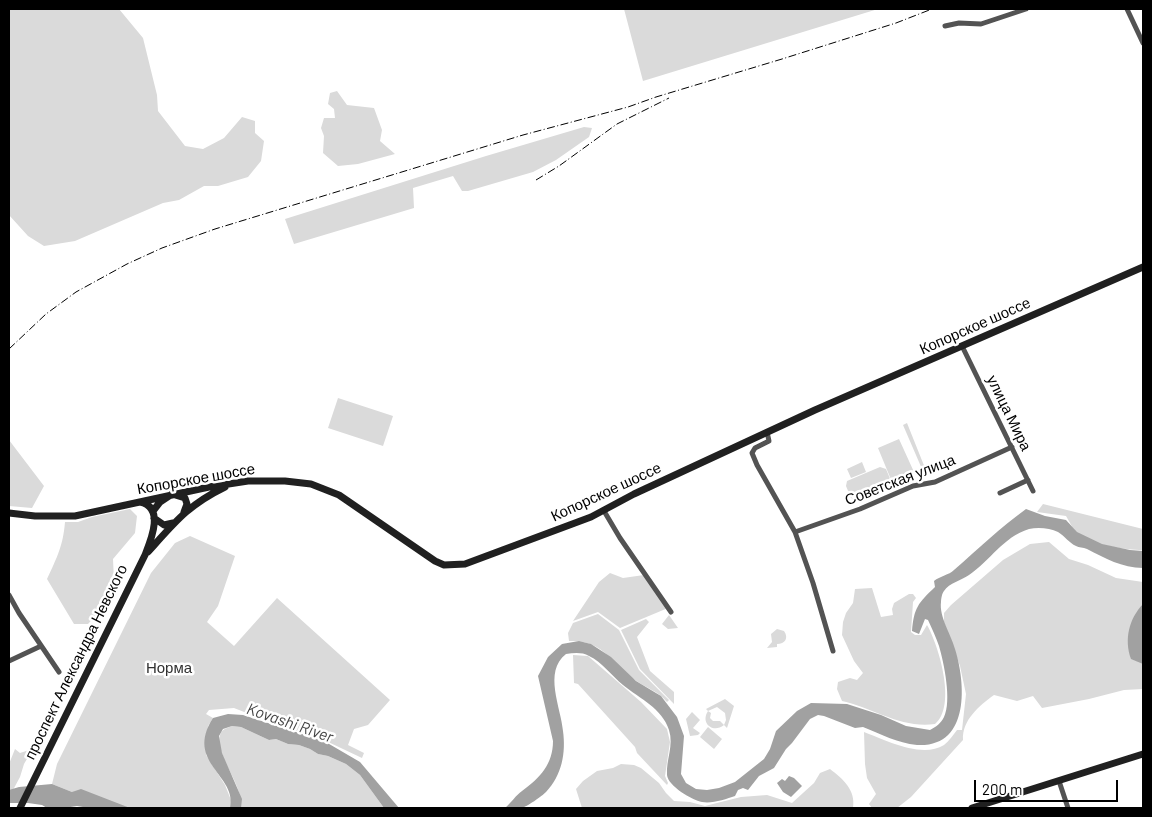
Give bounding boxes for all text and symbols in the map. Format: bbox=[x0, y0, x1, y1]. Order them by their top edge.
street label: Копорское шоссе bbox=[917, 293, 1033, 359]
street label: улица Мира bbox=[983, 372, 1035, 454]
street label: Советская улица bbox=[842, 451, 958, 509]
street label: Копорское шоссе bbox=[548, 459, 664, 525]
street label: Копорское шоссе bbox=[136, 460, 256, 498]
street label: проспект Александра Невского bbox=[21, 562, 131, 762]
park label: Норма bbox=[146, 659, 192, 677]
water label: Kovashi River bbox=[244, 699, 336, 747]
scale bar bbox=[977, 770, 1121, 802]
text: 200 m bbox=[982, 780, 1022, 798]

